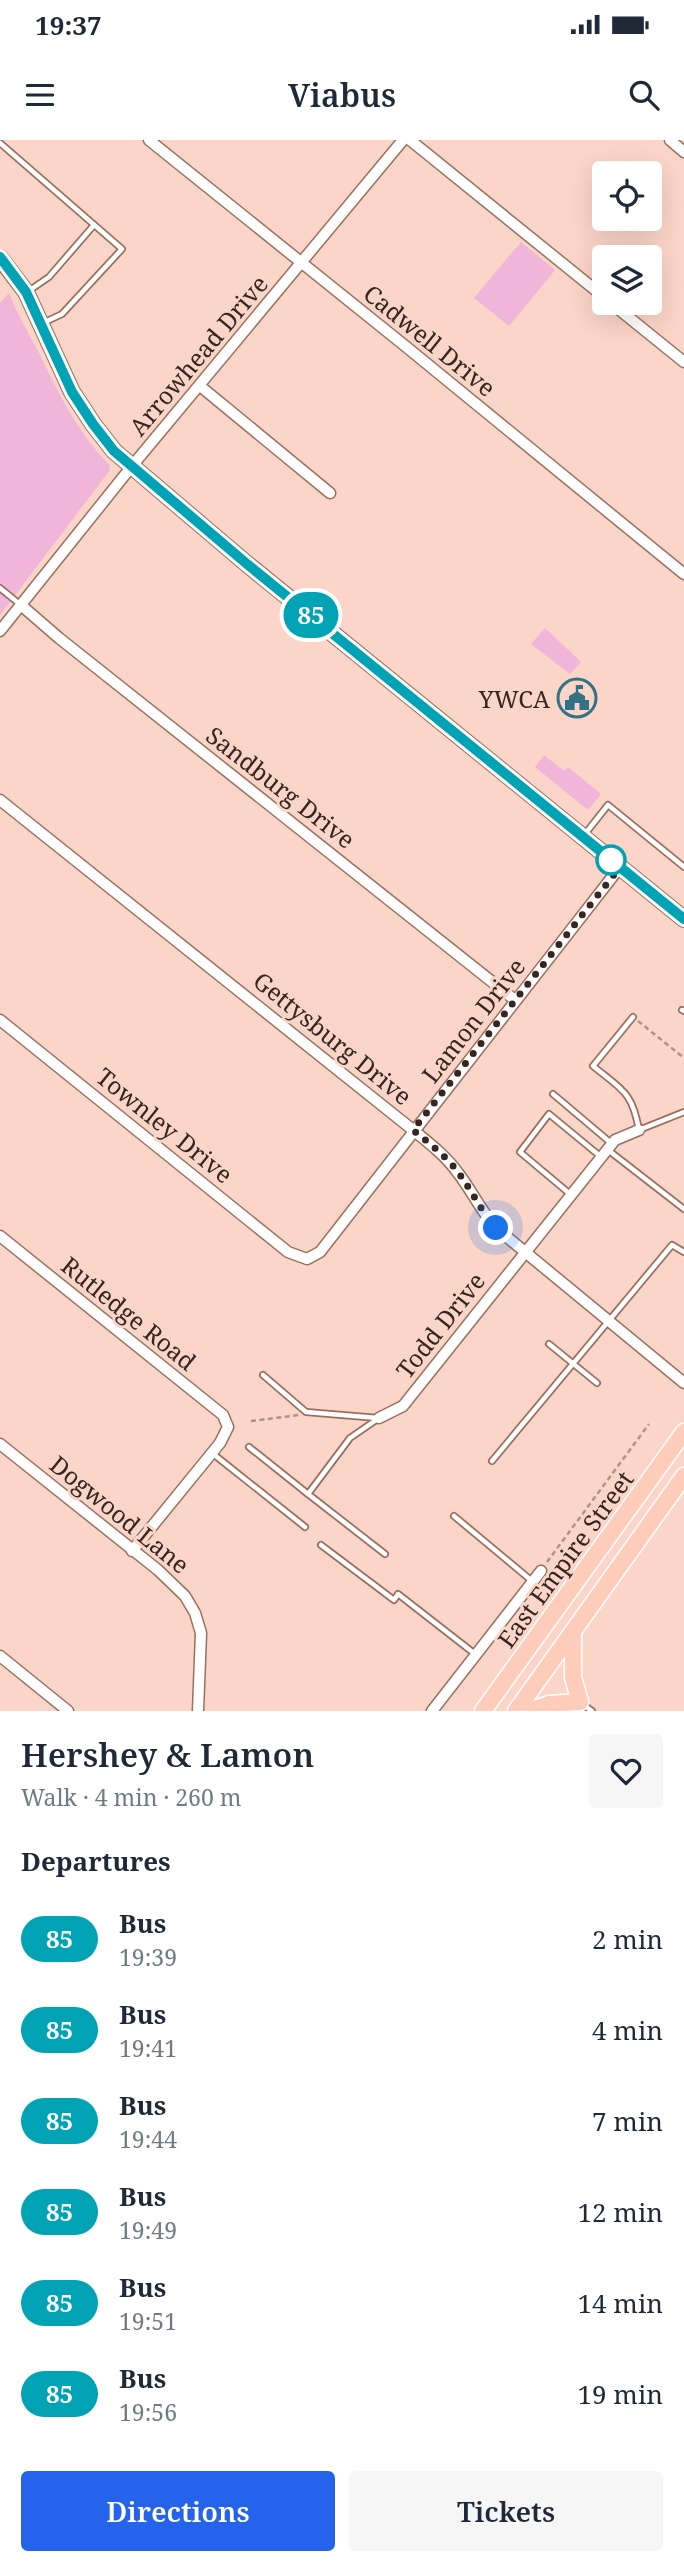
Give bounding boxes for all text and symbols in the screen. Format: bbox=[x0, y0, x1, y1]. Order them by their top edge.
text: 19:37 bbox=[35, 7, 102, 43]
text: Viabus bbox=[288, 73, 396, 116]
icon: menu bbox=[21, 76, 59, 114]
icon: search bbox=[625, 76, 663, 114]
map controls bbox=[592, 161, 662, 315]
button: locate bbox=[592, 161, 662, 231]
button: layers bbox=[592, 245, 662, 315]
street label: Arrowhead Drive bbox=[121, 268, 275, 442]
street label: Cadwell Drive bbox=[357, 277, 503, 403]
line badge: 85 bbox=[280, 592, 342, 638]
text: 85 bbox=[297, 598, 325, 631]
public building icon: YWCA bbox=[556, 677, 598, 719]
place label: YWCA bbox=[478, 682, 550, 715]
street label: Sandburg Drive bbox=[200, 718, 362, 856]
unlabelled marker bbox=[596, 845, 626, 875]
street label: Lamon Drive bbox=[414, 951, 532, 1089]
street label: Gettysburg Drive bbox=[247, 964, 419, 1112]
street label: Townley Drive bbox=[90, 1060, 240, 1190]
your location bbox=[478, 1210, 513, 1245]
street label: Rutledge Road bbox=[55, 1248, 203, 1378]
street label: Todd Drive bbox=[388, 1265, 492, 1385]
street label: Dogwood Lane bbox=[43, 1448, 197, 1580]
street label: East Empire Street bbox=[490, 1464, 640, 1654]
text: Hershey & Lamon bbox=[21, 1732, 314, 1777]
button: heart bbox=[589, 1734, 663, 1808]
text: Walk · 4 min · 260 m bbox=[21, 1781, 241, 1813]
text: Departures bbox=[21, 1843, 171, 1879]
text: Bus bbox=[119, 1905, 166, 1941]
text: 2 min bbox=[592, 1921, 663, 1957]
text: 85 bbox=[46, 1922, 73, 1955]
text: 19:39 bbox=[119, 1941, 177, 1973]
text: Bus bbox=[119, 1996, 166, 2032]
text: 4 min bbox=[592, 2012, 663, 2048]
text: 85 bbox=[46, 2013, 73, 2046]
text: 19:41 bbox=[119, 2032, 177, 2064]
text: Bus bbox=[119, 2087, 166, 2123]
text: 7 min bbox=[592, 2103, 663, 2139]
text: 85 bbox=[46, 2104, 73, 2137]
text: 19:44 bbox=[119, 2123, 177, 2155]
text: Bus bbox=[119, 2178, 166, 2214]
text: 12 min bbox=[578, 2194, 663, 2230]
text: 85 bbox=[46, 2195, 73, 2228]
text: 19:49 bbox=[119, 2214, 177, 2246]
text: Bus bbox=[119, 2269, 166, 2305]
text: 14 min bbox=[578, 2285, 663, 2321]
text: 85 bbox=[46, 2286, 73, 2319]
text: 19:51 bbox=[119, 2305, 177, 2337]
text: Bus bbox=[119, 2360, 166, 2396]
text: 19 min bbox=[578, 2376, 663, 2412]
text: 85 bbox=[46, 2377, 73, 2410]
text: 19:56 bbox=[119, 2396, 177, 2428]
button: Directions bbox=[21, 2471, 335, 2551]
button: Tickets bbox=[349, 2471, 663, 2551]

